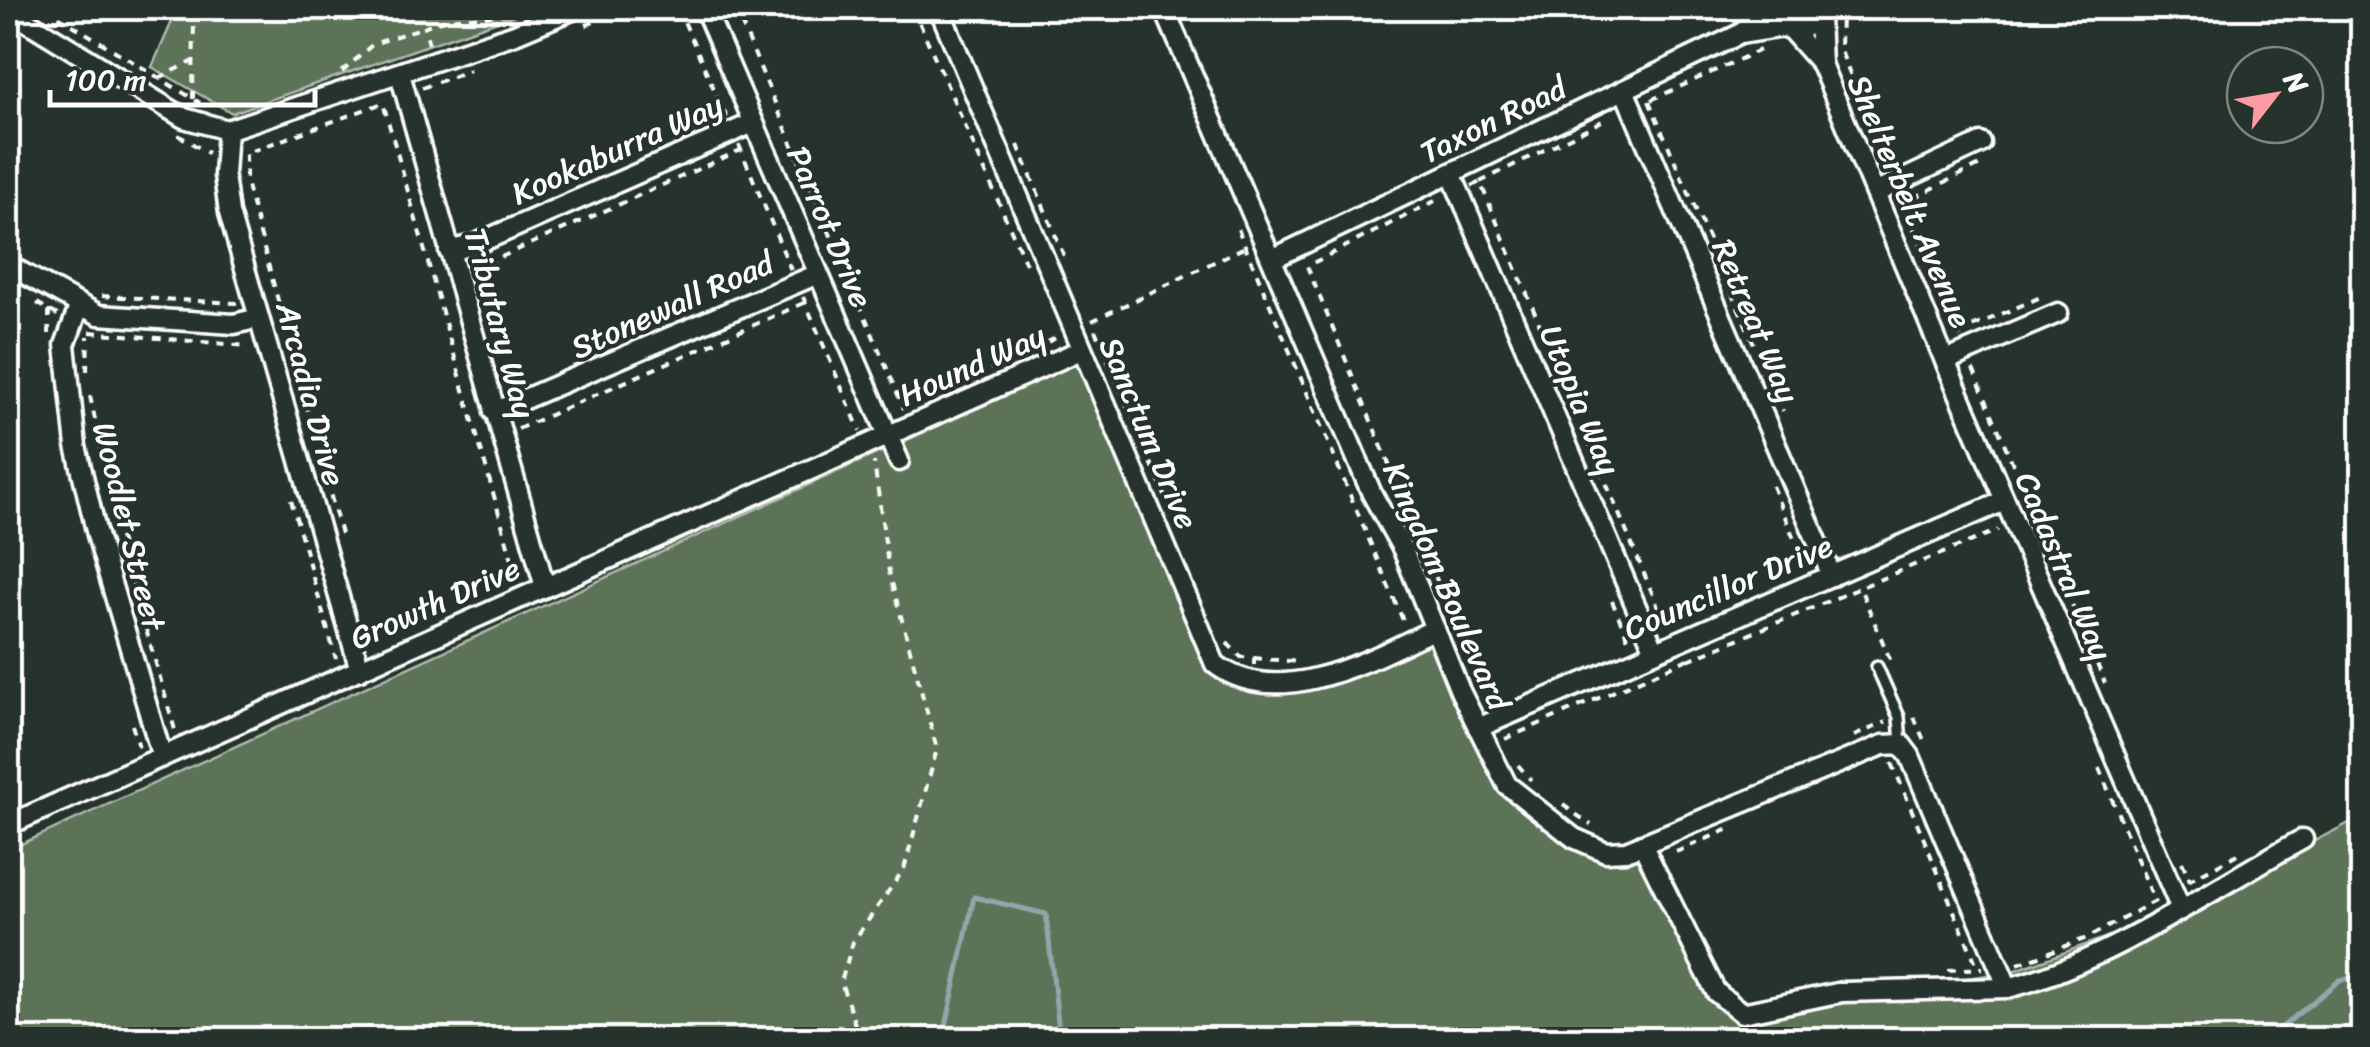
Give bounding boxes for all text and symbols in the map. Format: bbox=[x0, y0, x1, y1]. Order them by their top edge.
scale bar bbox=[50, 45, 315, 107]
north arrow bbox=[2225, 45, 2325, 145]
text: 100 m bbox=[65, 53, 147, 107]
street label: Taxon Road bbox=[1410, 59, 1578, 181]
text: N bbox=[2269, 61, 2322, 104]
street label: Shelterbelt Avenue bbox=[1830, 65, 1989, 337]
street label: Kookaburra Way bbox=[502, 77, 733, 222]
street label: Parrot Drive bbox=[770, 137, 889, 317]
street label: Tributary Way bbox=[447, 221, 552, 425]
street label: Retreat Way bbox=[1695, 230, 1816, 413]
street label: Stonewall Road bbox=[561, 234, 785, 376]
street label: Arcadia Drive bbox=[258, 295, 362, 493]
street label: Hound Way bbox=[889, 307, 1056, 423]
street label: Utopia Way bbox=[1522, 316, 1637, 485]
street label: Sanctum Drive bbox=[1082, 328, 1215, 539]
street label: Woodlet Street bbox=[75, 416, 182, 637]
street label: Kingdom Boulevard bbox=[1366, 452, 1528, 722]
street label: Cadastral Way bbox=[1998, 463, 2129, 670]
street label: Councillor Drive bbox=[1615, 518, 1842, 657]
street label: Growth Drive bbox=[341, 540, 530, 666]

